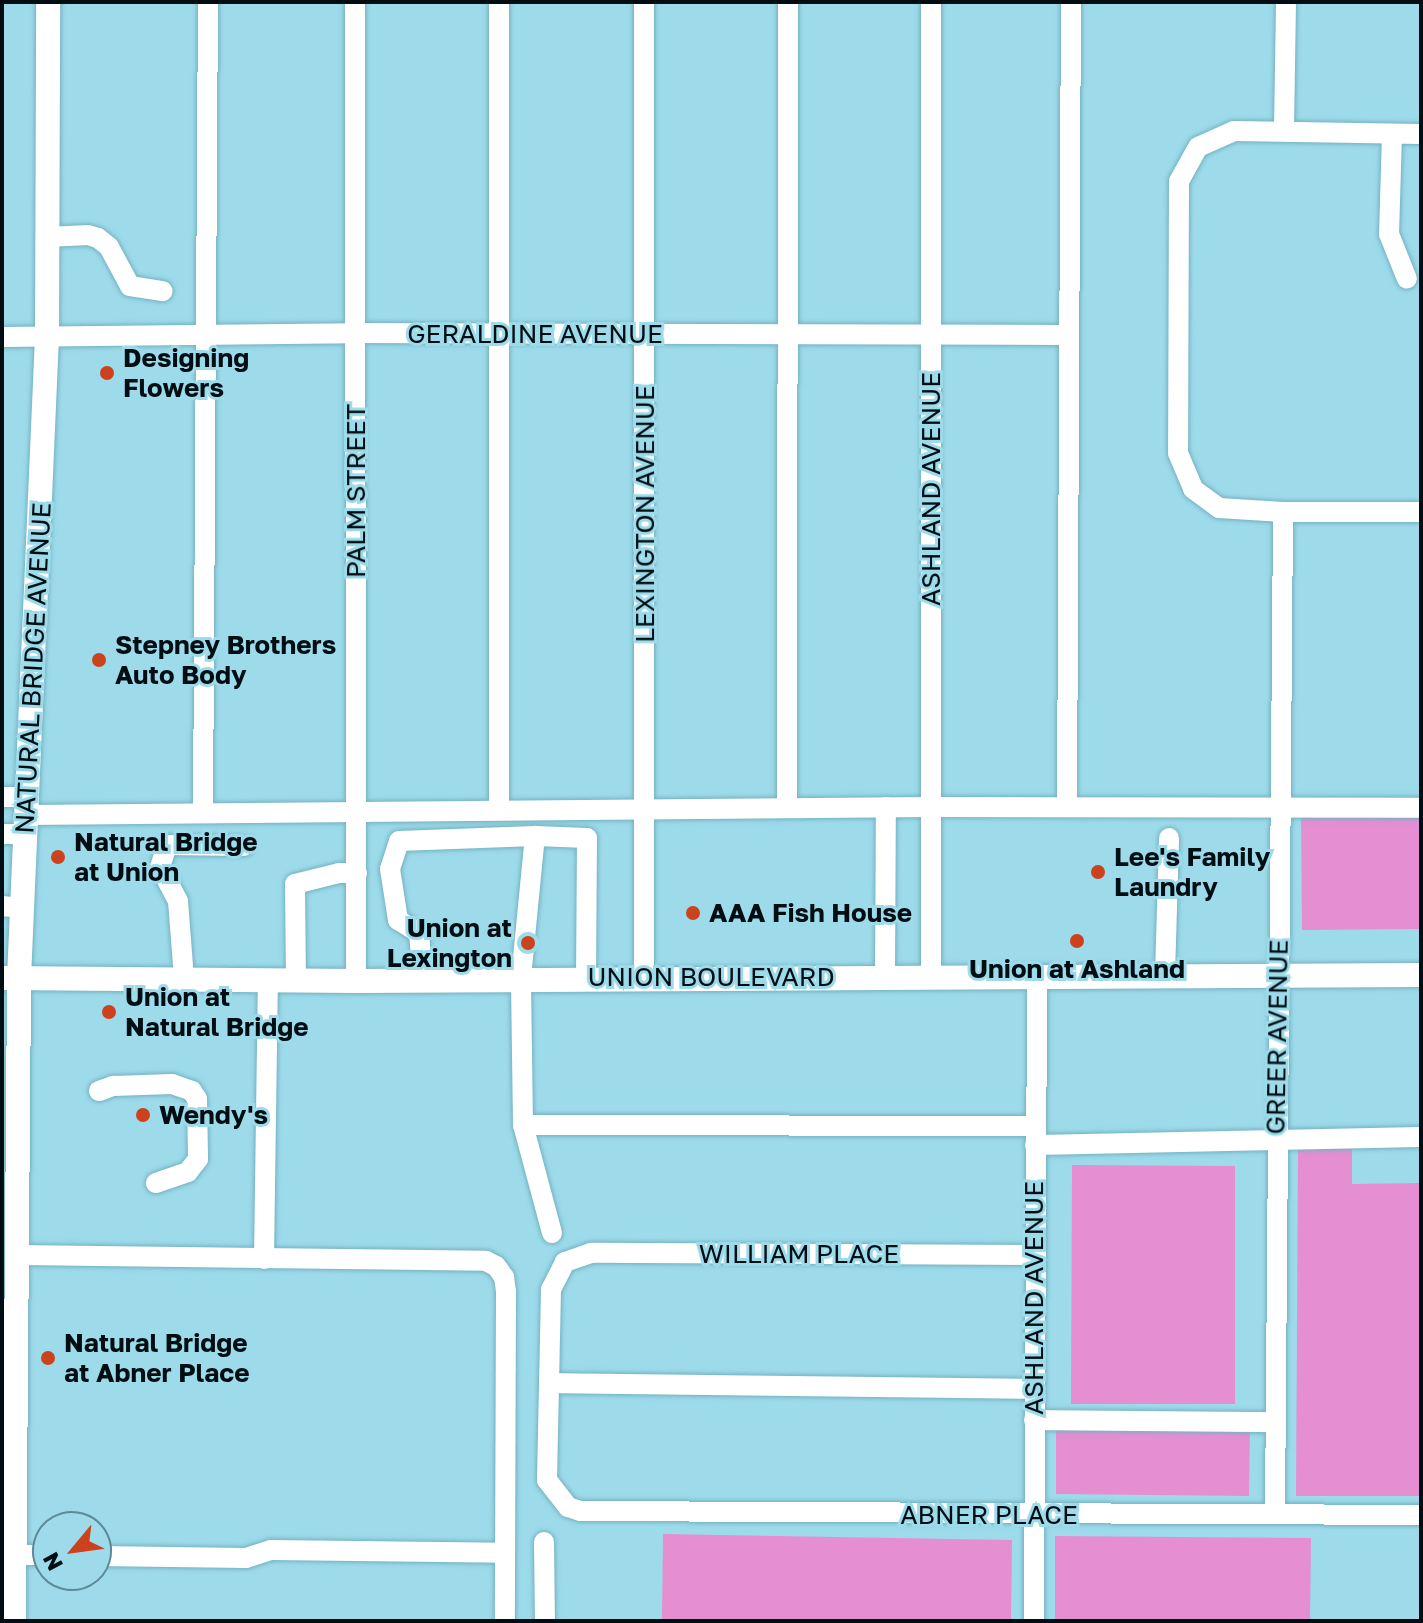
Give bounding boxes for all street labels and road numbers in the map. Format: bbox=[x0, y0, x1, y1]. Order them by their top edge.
street label: GERALDINE AVENUE bbox=[407, 318, 663, 350]
street label: ASHLAND AVENUE bbox=[915, 372, 947, 606]
street label: LEXINGTON AVENUE bbox=[629, 385, 661, 643]
street label: PALM STREET bbox=[340, 404, 372, 578]
street label: NATURAL BRIDGE AVENUE bbox=[9, 502, 57, 834]
street label: GREER AVENUE bbox=[1260, 939, 1294, 1135]
street label: UNION BOULEVARD bbox=[587, 961, 835, 993]
street label: ASHLAND AVENUE bbox=[1018, 1181, 1050, 1415]
street label: WILLIAM PLACE bbox=[699, 1238, 899, 1270]
street label: ABNER PLACE bbox=[900, 1499, 1078, 1531]

